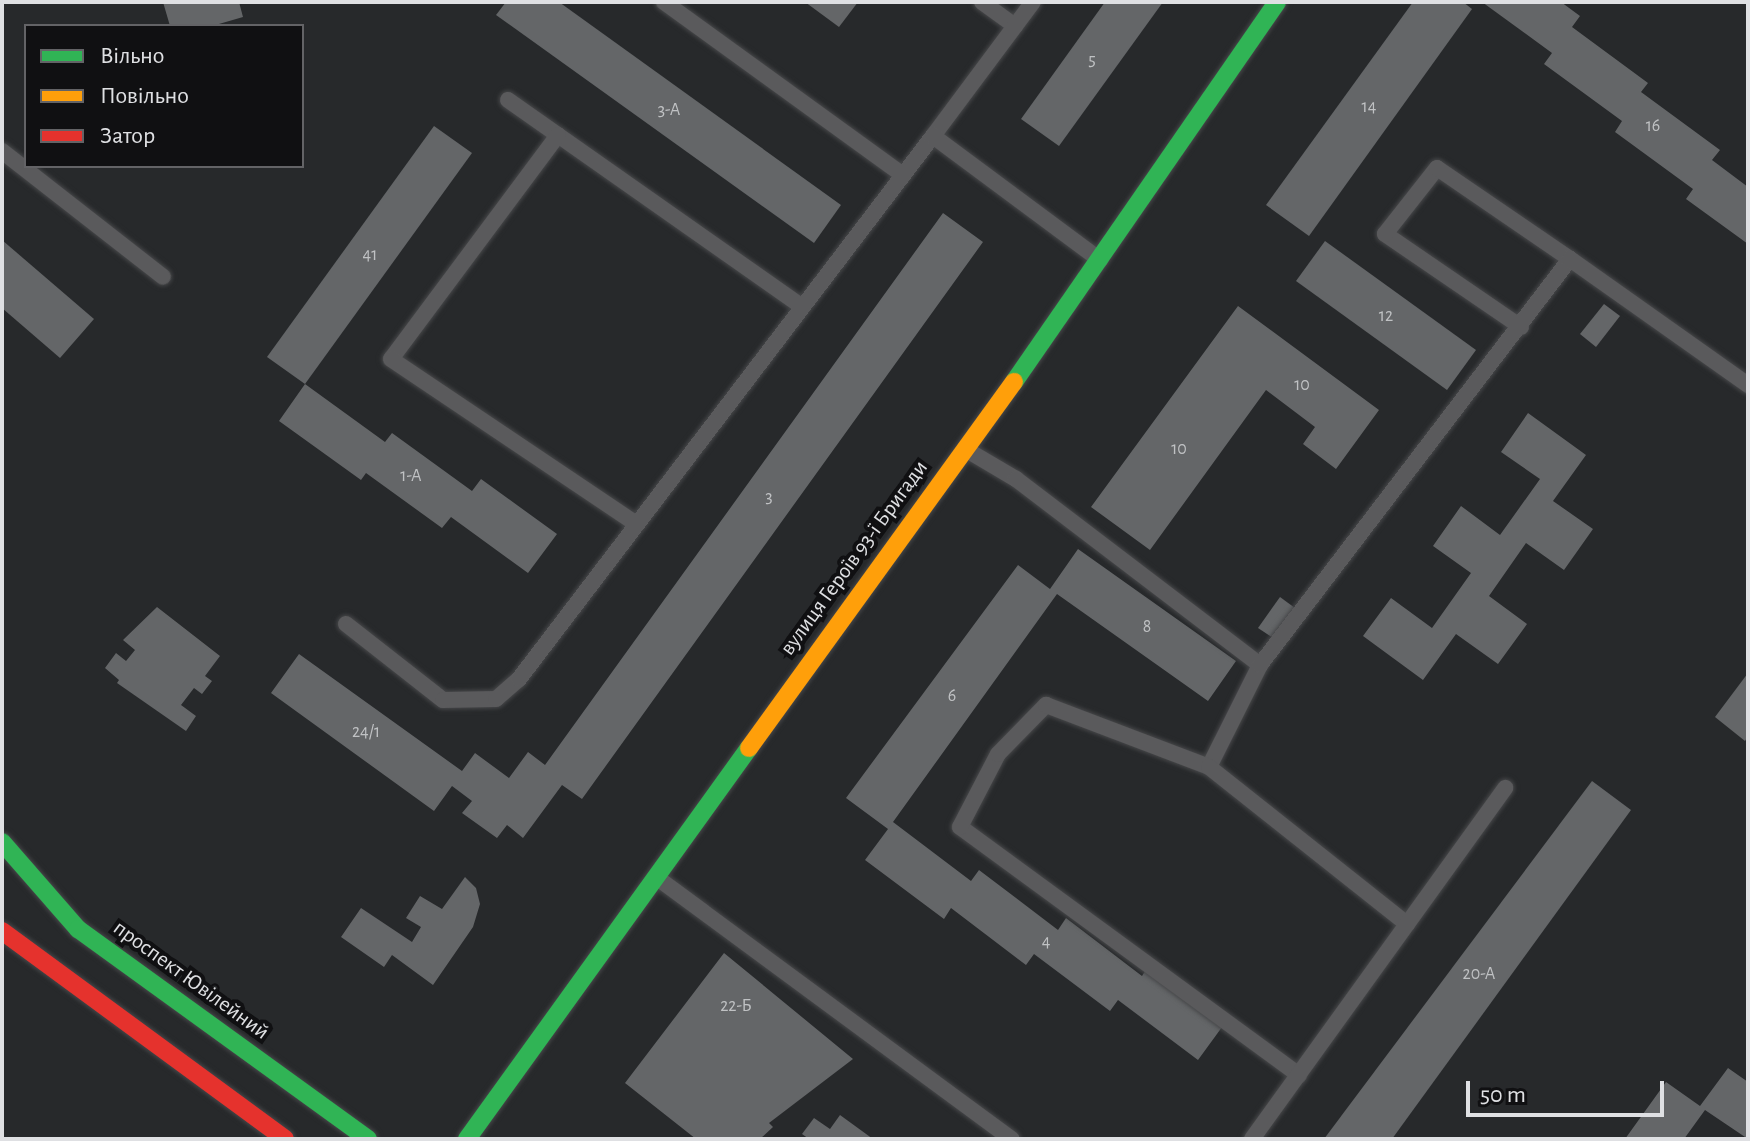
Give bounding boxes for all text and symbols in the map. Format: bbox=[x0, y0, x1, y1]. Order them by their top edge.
legend bbox=[24, 24, 304, 168]
text: Вільно bbox=[100, 44, 165, 68]
house number: 5 bbox=[1088, 49, 1096, 71]
text: Повільно bbox=[100, 84, 189, 108]
house number: 14 bbox=[1362, 96, 1376, 118]
house number: 3-А bbox=[658, 99, 680, 121]
house number: 16 bbox=[1646, 115, 1660, 137]
text: Затор bbox=[100, 124, 155, 148]
house number: 41 bbox=[363, 244, 377, 266]
house number: 12 bbox=[1379, 305, 1393, 327]
house number: 10 bbox=[1294, 374, 1310, 396]
house number: 10 bbox=[1171, 438, 1187, 460]
street label: вулиця Героїв 93-ї Бригади bbox=[774, 455, 934, 661]
house number: 1-А bbox=[400, 465, 422, 487]
house number: 3 bbox=[765, 486, 773, 508]
house number: 8 bbox=[1143, 616, 1151, 638]
house number: 6 bbox=[948, 685, 956, 707]
house number: 24/1 bbox=[352, 721, 380, 743]
street label: проспект Ювілейний bbox=[108, 915, 274, 1045]
house number: 4 bbox=[1042, 931, 1050, 953]
house number: 20-А bbox=[1463, 963, 1495, 985]
house number: 22-Б bbox=[720, 995, 752, 1017]
scale bar bbox=[1470, 1065, 1668, 1115]
text: 50 m bbox=[1480, 1083, 1526, 1107]

